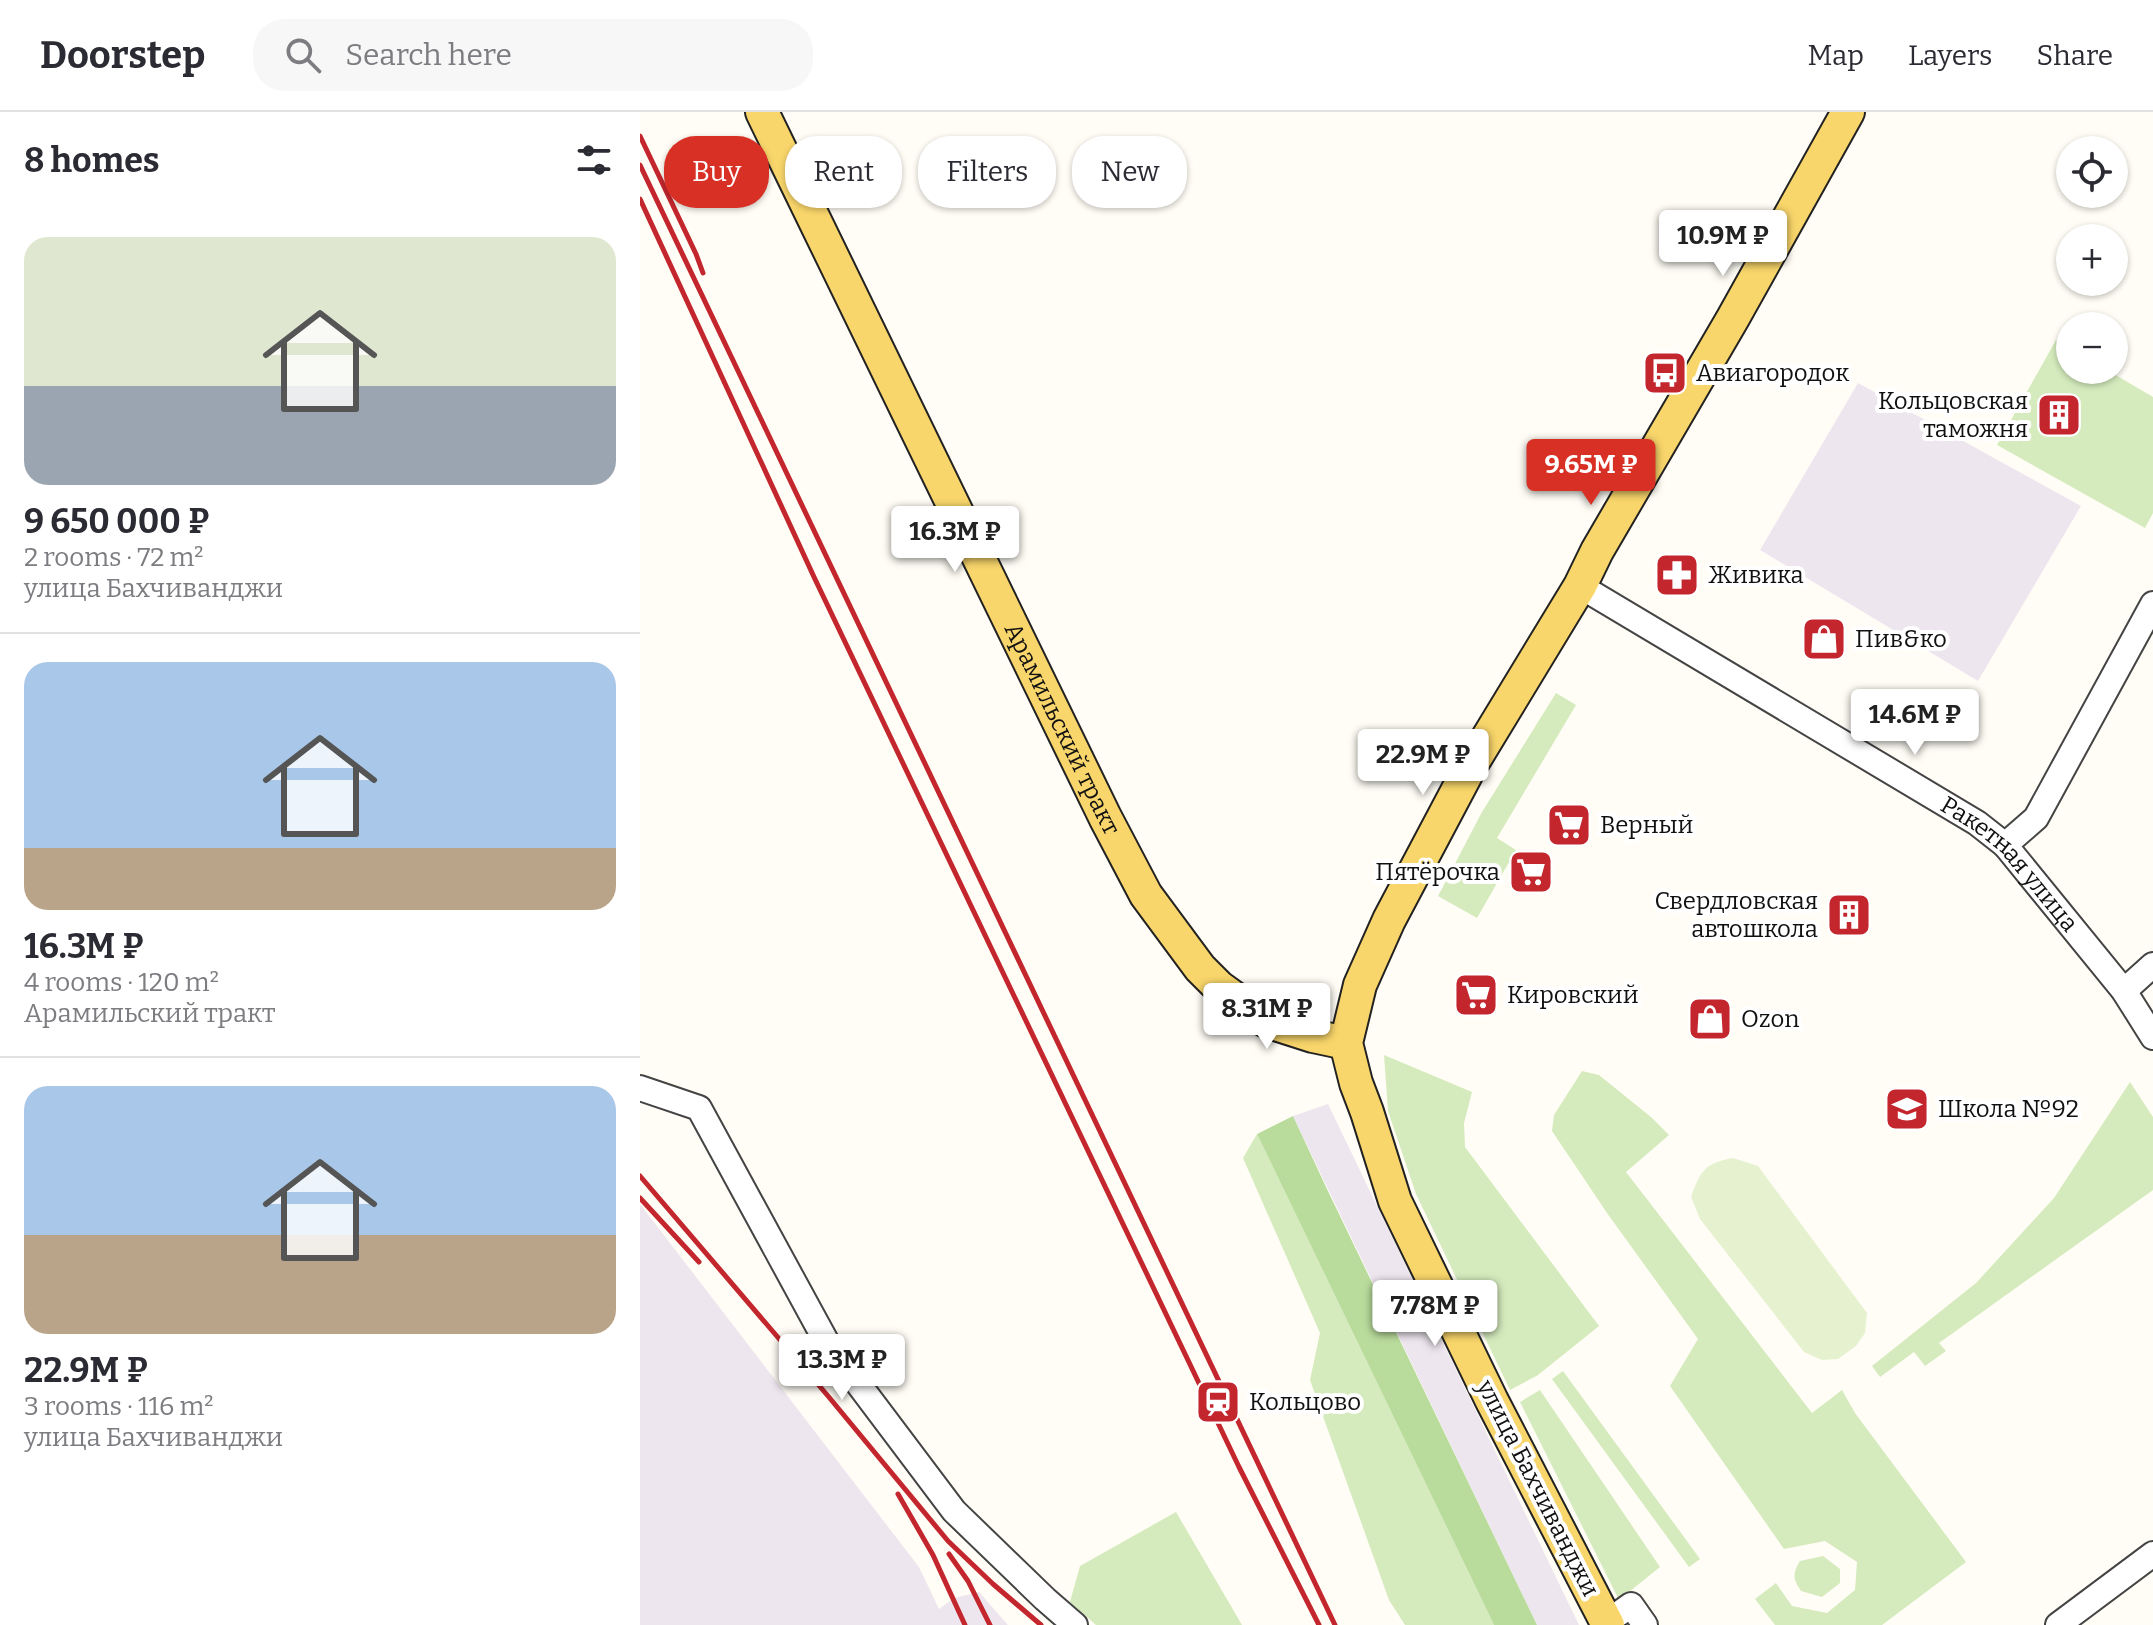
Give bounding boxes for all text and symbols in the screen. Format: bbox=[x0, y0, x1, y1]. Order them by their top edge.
search box bbox=[253, 19, 813, 91]
text: Doorstep bbox=[40, 32, 205, 78]
icon: search bbox=[281, 33, 325, 77]
text: Search here bbox=[345, 37, 512, 73]
text: Map bbox=[1807, 39, 1864, 72]
text: Layers bbox=[1908, 39, 1992, 72]
text: Share bbox=[2036, 39, 2113, 72]
chip: Buy bbox=[664, 136, 769, 208]
chip: Rent bbox=[785, 136, 902, 208]
chip: Filters bbox=[918, 136, 1056, 208]
chip: New bbox=[1072, 136, 1187, 208]
map controls bbox=[2056, 136, 2128, 384]
button: locate bbox=[2056, 136, 2128, 208]
icon: filters bbox=[572, 138, 616, 182]
text: 8 homes bbox=[24, 140, 160, 181]
pin: 10.9M ₽ bbox=[1649, 210, 1797, 278]
text: 10.9M ₽ bbox=[1677, 220, 1769, 251]
button: + bbox=[2056, 224, 2128, 296]
icon: home bbox=[248, 289, 392, 433]
button: − bbox=[2056, 312, 2128, 384]
bus stop icon: Авиагородок bbox=[1641, 349, 1689, 397]
place label: Авиагородок bbox=[1696, 359, 1849, 387]
place label: Кольцовская таможня bbox=[1878, 387, 2028, 443]
building icon: Кольцовская таможня bbox=[2035, 391, 2083, 439]
pin: 9.65M ₽ bbox=[1517, 439, 1665, 507]
text: 9.65M ₽ bbox=[1544, 449, 1638, 480]
text: 9 650 000 ₽ bbox=[24, 501, 209, 542]
pin: 16.3M ₽ bbox=[881, 506, 1029, 574]
text: 16.3M ₽ bbox=[909, 516, 1001, 547]
text: 2 rooms · 72 m² bbox=[24, 542, 204, 573]
pharmacy icon: Живика bbox=[1653, 551, 1701, 599]
place label: Живика bbox=[1708, 561, 1804, 589]
text: улица Бахчиванджи bbox=[24, 573, 283, 604]
shop icon: Пив&ко bbox=[1800, 615, 1848, 663]
street label: Арамильский тракт bbox=[999, 618, 1126, 840]
place label: Пив&ко bbox=[1855, 625, 1947, 653]
pin: 14.6M ₽ bbox=[1841, 689, 1989, 757]
text: 14.6M ₽ bbox=[1869, 699, 1961, 730]
icon: home bbox=[248, 714, 392, 858]
pin: 22.9M ₽ bbox=[1349, 729, 1497, 797]
text: 22.9M ₽ bbox=[1376, 739, 1470, 770]
street label: Ракетная улица bbox=[1936, 791, 2084, 937]
supermarket icon: Верный bbox=[1545, 801, 1593, 849]
place label: Верный bbox=[1600, 811, 1693, 839]
supermarket icon: Пятёрочка bbox=[1507, 848, 1555, 896]
place label: Пятёрочка bbox=[1375, 858, 1500, 886]
place label: Свердловская автошкола bbox=[1654, 887, 1818, 943]
building icon: Свердловская автошкола bbox=[1825, 891, 1873, 939]
text: 16.3M ₽ bbox=[24, 926, 144, 967]
text: 4 rooms · 120 m² bbox=[24, 967, 219, 998]
supermarket icon: Кировский bbox=[1452, 971, 1500, 1019]
place label: Кировский bbox=[1507, 981, 1639, 1009]
pin: 8.31M ₽ bbox=[1193, 983, 1341, 1051]
text: 8.31M ₽ bbox=[1221, 993, 1313, 1024]
shop icon: Ozon bbox=[1686, 995, 1734, 1043]
text: Арамильский тракт bbox=[24, 998, 275, 1029]
place label: Ozon bbox=[1741, 1005, 1799, 1033]
school or university icon: Школа №92 bbox=[1883, 1085, 1931, 1133]
place label: Школа №92 bbox=[1938, 1095, 2079, 1123]
icon: home bbox=[248, 1138, 392, 1282]
pin: 7.78M ₽ bbox=[1361, 1280, 1509, 1348]
text: 7.78M ₽ bbox=[1390, 1290, 1480, 1321]
pin: 13.3M ₽ bbox=[768, 1334, 916, 1402]
text: 13.3M ₽ bbox=[797, 1344, 887, 1375]
text: 22.9M ₽ bbox=[24, 1350, 148, 1391]
street label: улица Бахчиванджи bbox=[1471, 1374, 1605, 1601]
station icon: Кольцово bbox=[1194, 1378, 1242, 1426]
place label: Кольцово bbox=[1249, 1388, 1361, 1416]
text: 3 rooms · 116 m² bbox=[24, 1391, 214, 1422]
text: улица Бахчиванджи bbox=[24, 1422, 283, 1453]

